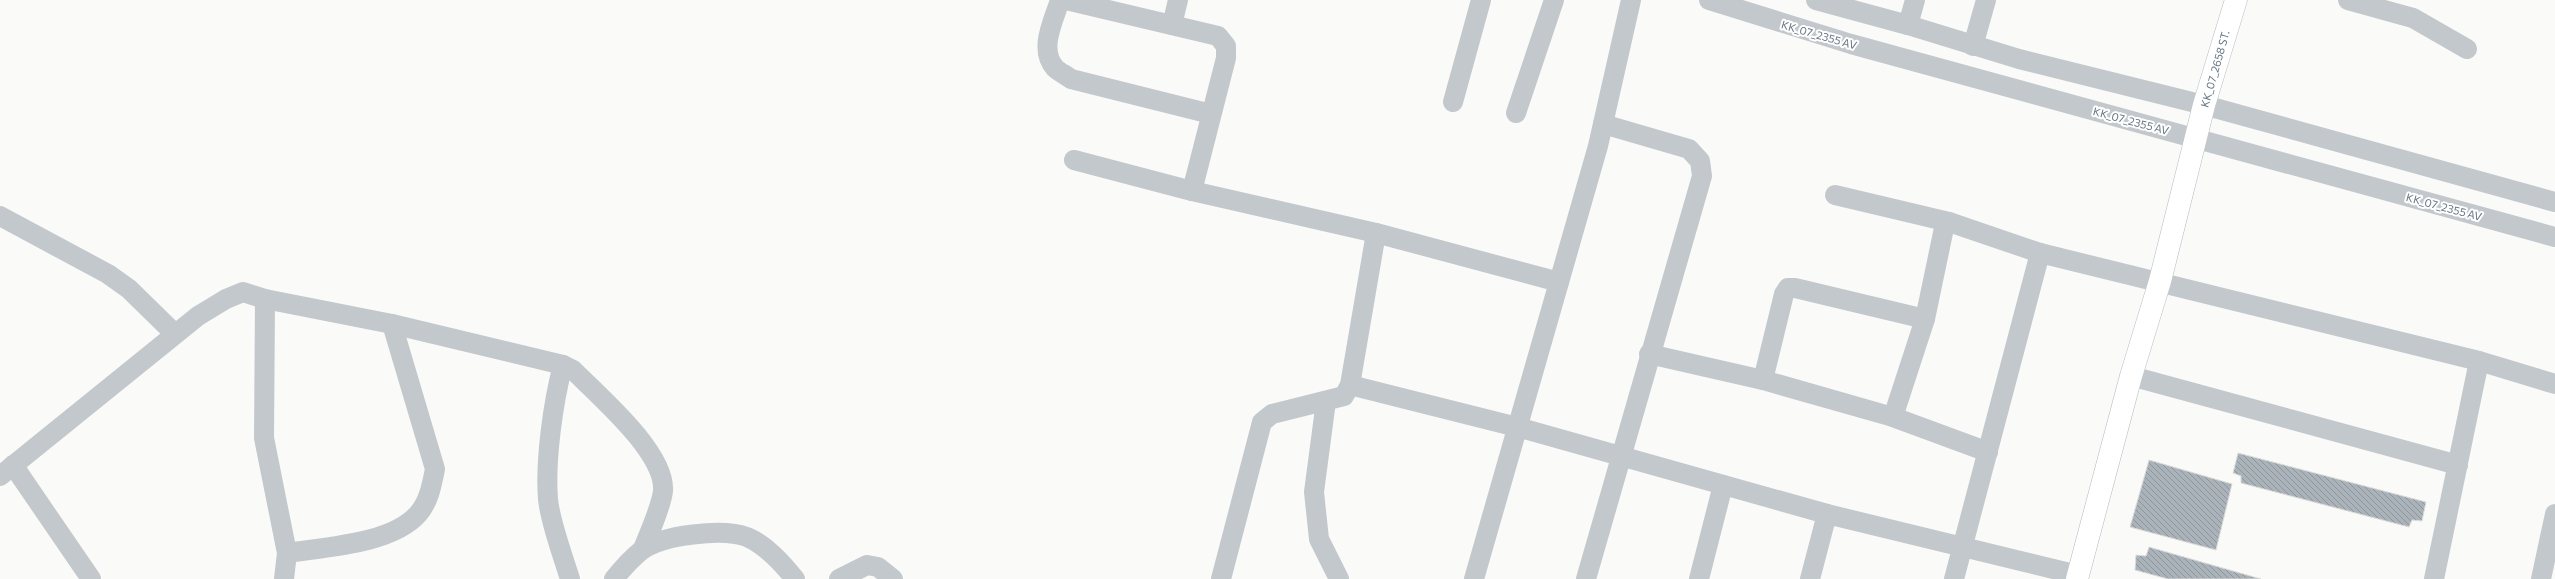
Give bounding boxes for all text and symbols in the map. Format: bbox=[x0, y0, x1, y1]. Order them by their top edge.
street label: KK_07_2355 AV bbox=[1780, 18, 1859, 52]
street label: KK_07_2658 ST. bbox=[2197, 28, 2232, 109]
street label: KK_07_2355 AV bbox=[2092, 104, 2171, 137]
street label: KK_07_2355 AV bbox=[2405, 190, 2484, 223]

